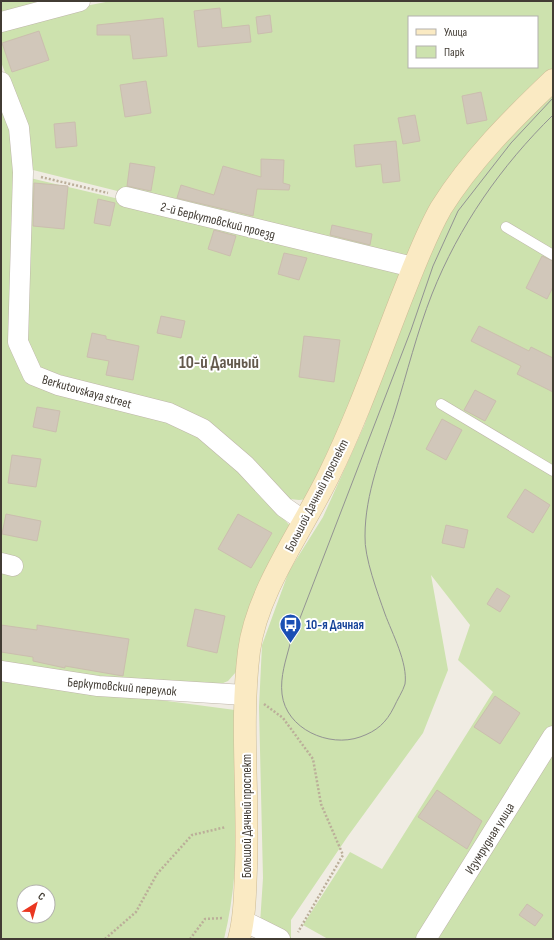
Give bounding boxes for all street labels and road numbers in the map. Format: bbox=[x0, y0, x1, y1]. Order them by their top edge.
street label: 2-й Беркутовский проезд bbox=[159, 199, 277, 243]
street label: Berkutovskaya street bbox=[40, 372, 133, 412]
street label: Большой Дачный проспект bbox=[282, 437, 352, 554]
street label: Беркутовский переулок bbox=[67, 674, 177, 700]
street label: Большой Дачный проспект bbox=[239, 754, 255, 878]
street label: Изумрудная улица bbox=[462, 800, 518, 877]

